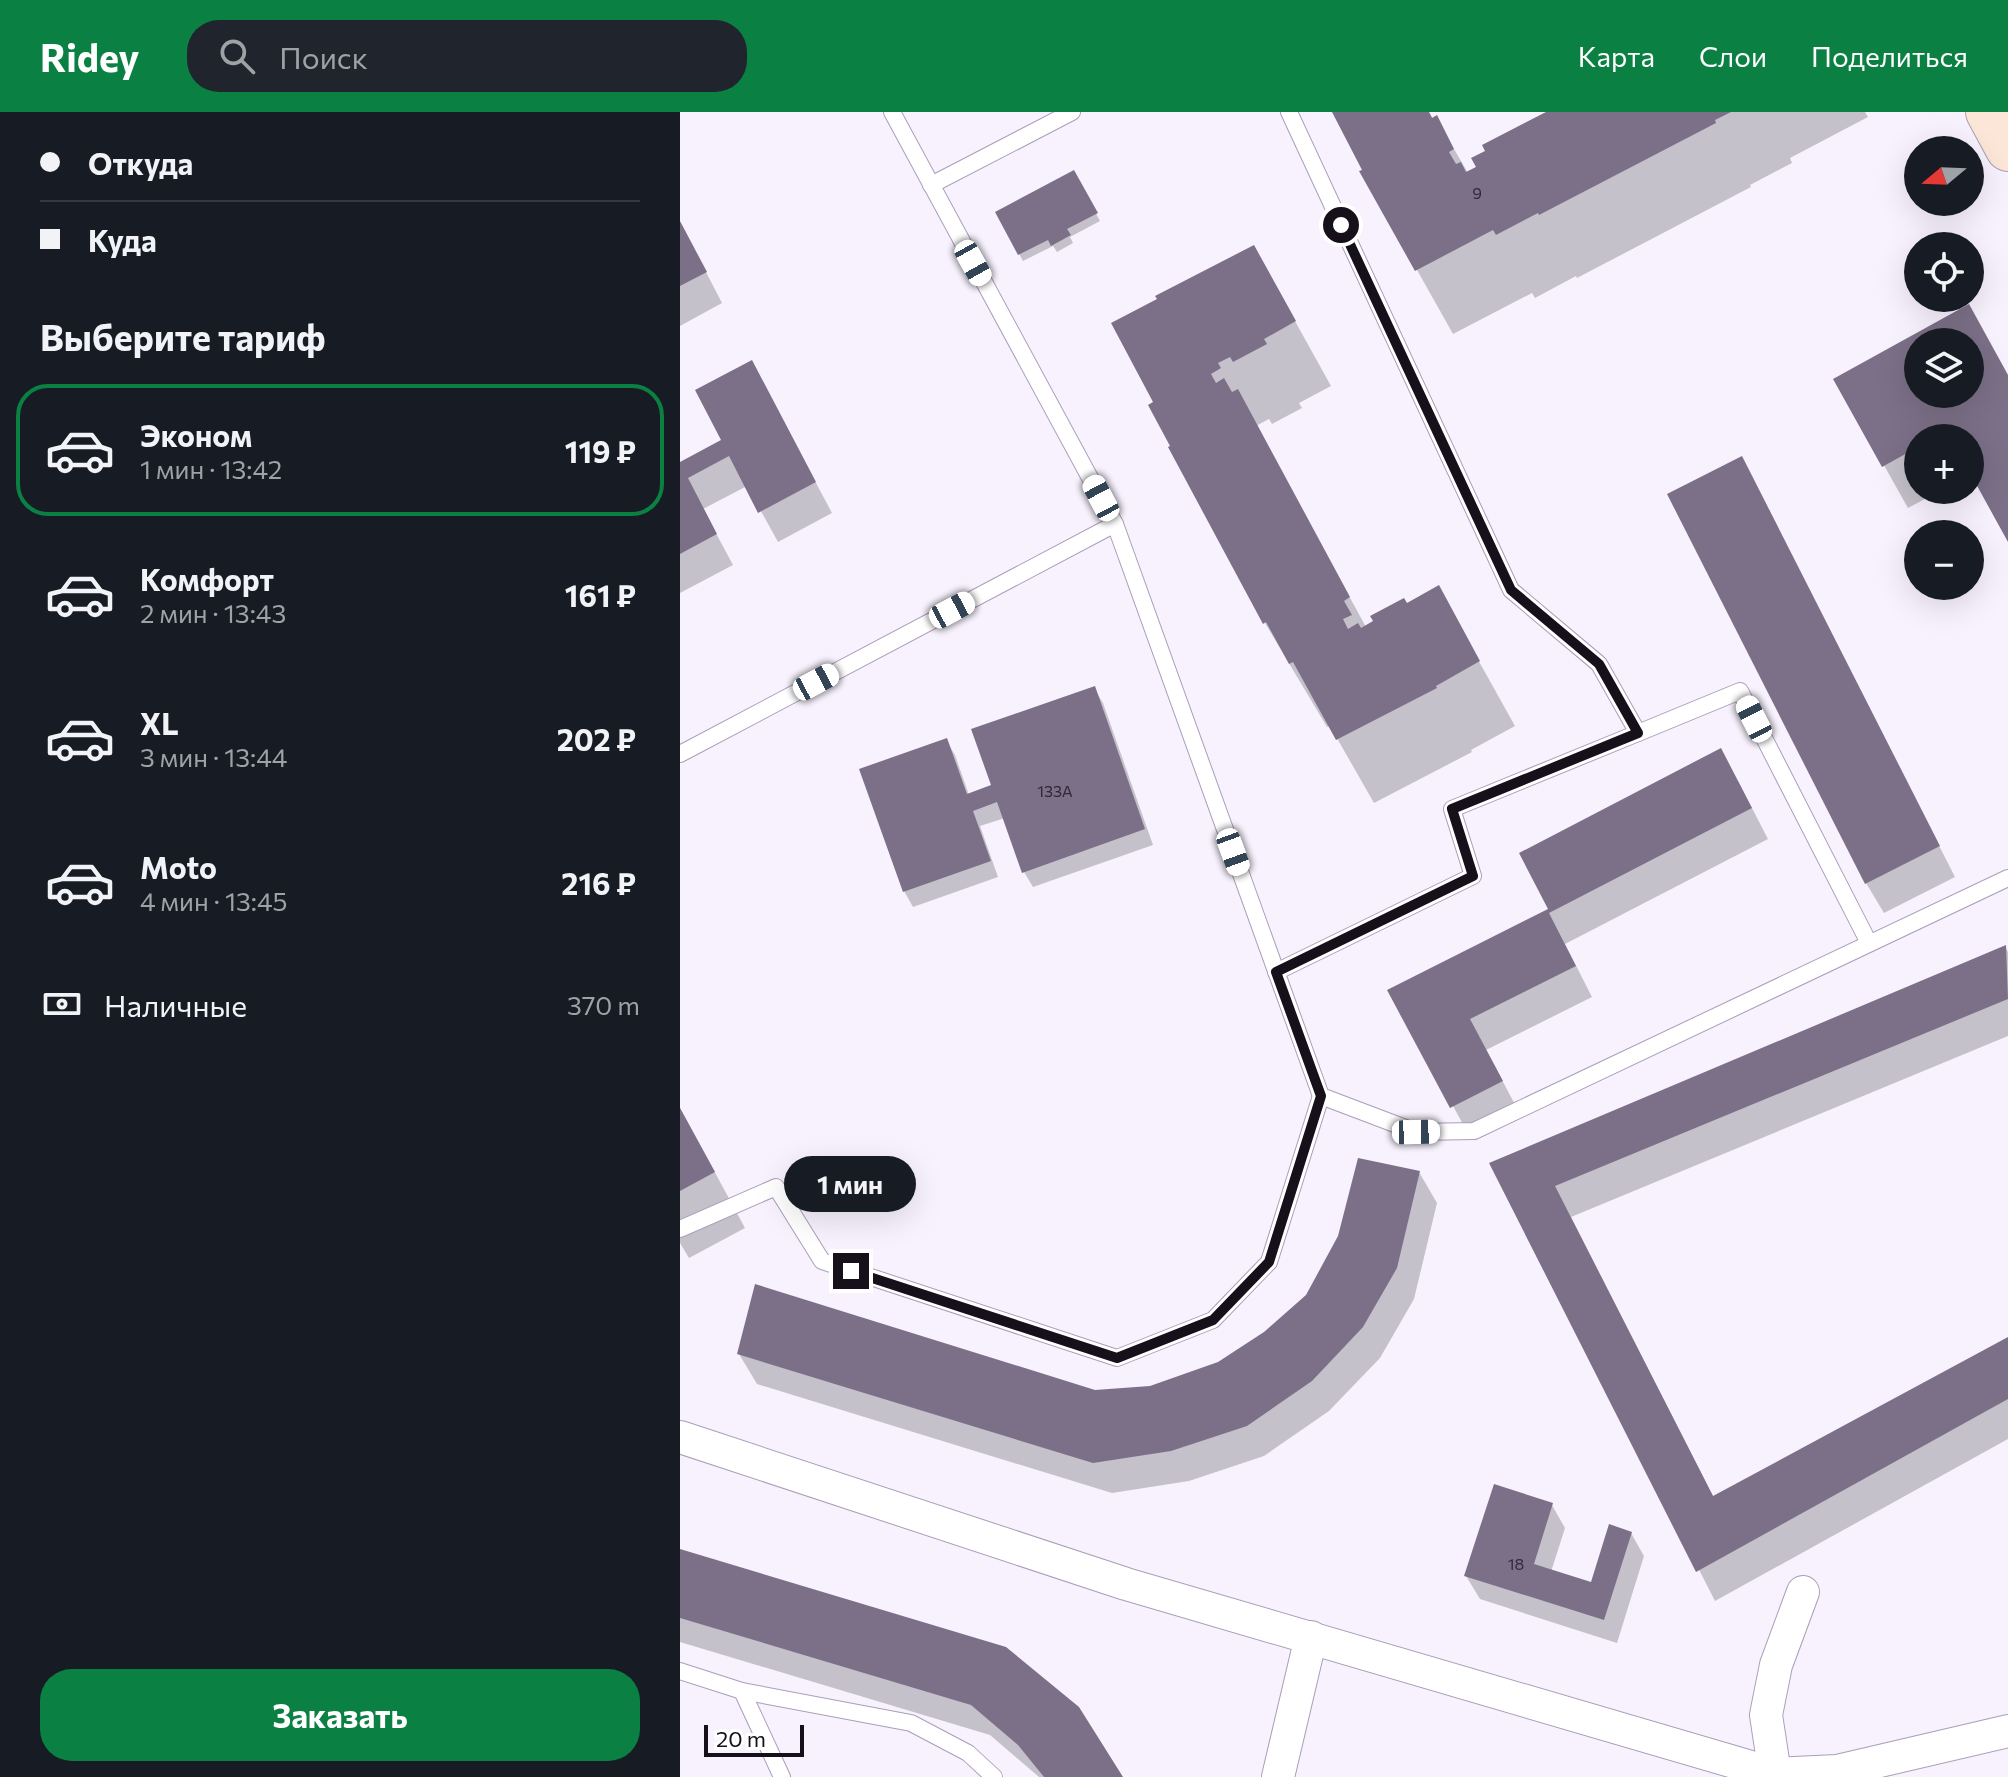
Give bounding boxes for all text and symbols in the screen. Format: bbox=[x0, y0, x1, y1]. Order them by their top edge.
search box bbox=[187, 20, 747, 92]
text: Ridey bbox=[40, 33, 139, 80]
icon: search bbox=[215, 34, 259, 78]
text: Поиск bbox=[279, 38, 368, 75]
text: Карта bbox=[1578, 39, 1655, 73]
text: Слои bbox=[1699, 39, 1767, 73]
text: Поделиться bbox=[1811, 39, 1968, 73]
north arrow bbox=[1904, 136, 1984, 216]
map controls bbox=[1904, 136, 1984, 600]
text: Откуда bbox=[88, 144, 193, 181]
house number: 9 bbox=[1472, 183, 1482, 202]
route start bbox=[1323, 207, 1359, 243]
text: Куда bbox=[88, 221, 157, 258]
button: locate bbox=[1904, 232, 1984, 312]
car bbox=[951, 236, 995, 290]
text: Выберите тариф bbox=[40, 314, 325, 358]
button: layers bbox=[1904, 328, 1984, 408]
icon: car bbox=[44, 414, 116, 486]
text: Эконом bbox=[140, 416, 252, 453]
button: + bbox=[1904, 424, 1984, 504]
text: 119 ₽ bbox=[565, 432, 636, 469]
text: 1 мин · 13:42 bbox=[140, 453, 282, 484]
car bbox=[1079, 471, 1123, 525]
button: − bbox=[1904, 520, 1984, 600]
icon: car bbox=[44, 558, 116, 630]
text: Комфорт bbox=[140, 560, 274, 597]
text: 161 ₽ bbox=[565, 576, 636, 613]
car bbox=[925, 588, 979, 632]
text: 2 мин · 13:43 bbox=[140, 597, 286, 628]
car bbox=[789, 660, 843, 704]
car bbox=[1732, 692, 1776, 746]
icon: car bbox=[44, 702, 116, 774]
text: XL bbox=[140, 704, 179, 741]
text: 202 ₽ bbox=[557, 720, 636, 757]
text: 3 мин · 13:44 bbox=[140, 741, 287, 772]
house number: 133А bbox=[1037, 781, 1073, 800]
car bbox=[1214, 825, 1252, 879]
icon: car bbox=[44, 846, 116, 918]
text: Moto bbox=[140, 848, 217, 885]
text: 216 ₽ bbox=[561, 864, 636, 901]
text: 4 мин · 13:45 bbox=[140, 885, 288, 916]
icon: cash bbox=[40, 982, 84, 1026]
text: Наличные bbox=[104, 986, 247, 1023]
text: 370 m bbox=[567, 989, 640, 1020]
car bbox=[1392, 1120, 1440, 1144]
callout: 1 мин bbox=[785, 1155, 917, 1211]
text: 1 мин bbox=[817, 1168, 883, 1199]
route end bbox=[833, 1253, 869, 1289]
house number: 18 bbox=[1508, 1554, 1524, 1573]
button: Заказать bbox=[40, 1669, 640, 1761]
scale bar bbox=[704, 1721, 804, 1757]
text: 20 m bbox=[716, 1725, 766, 1752]

